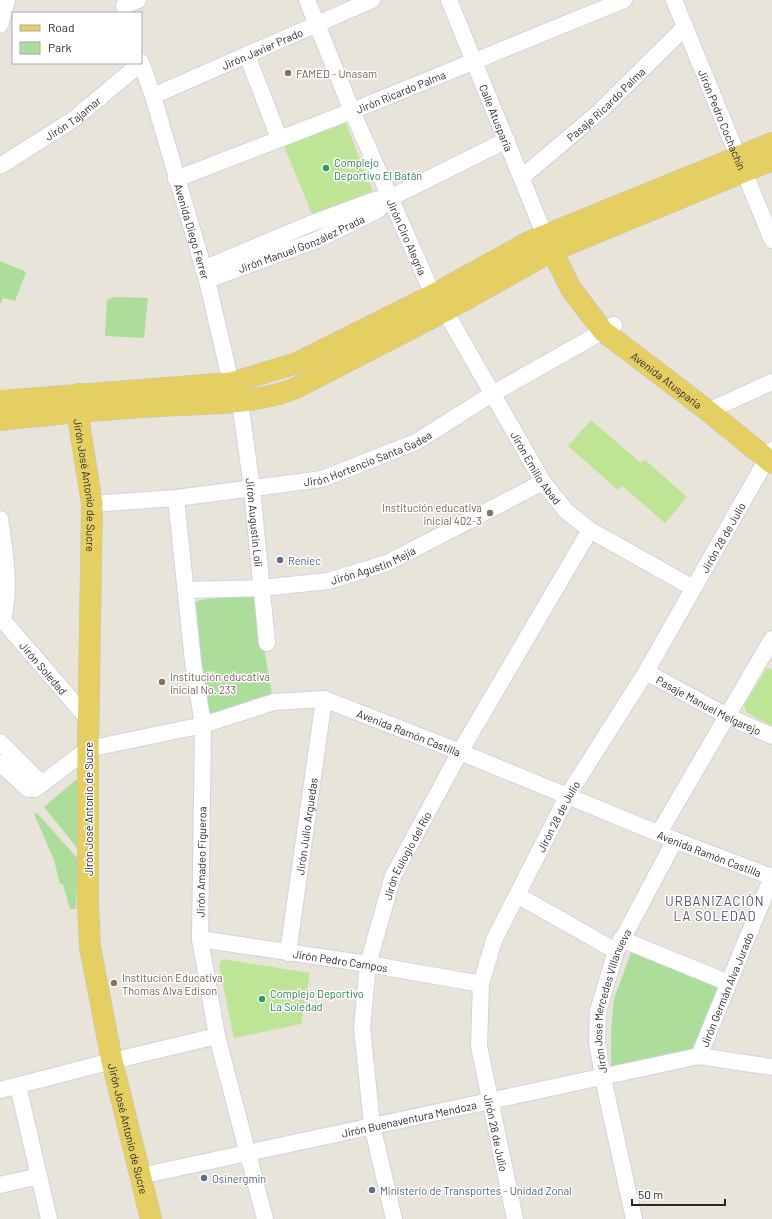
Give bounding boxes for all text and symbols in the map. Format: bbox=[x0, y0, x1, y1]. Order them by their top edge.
legend bbox=[12, 12, 142, 64]
text: Road bbox=[48, 20, 75, 34]
street label: Jirón Javier Prado bbox=[219, 25, 305, 72]
text: Park bbox=[48, 40, 72, 54]
street label: Pasaje Ricardo Palma bbox=[564, 64, 647, 143]
place label: FAMED - Unasam bbox=[296, 67, 377, 80]
street label: Jirón Ricardo Palma bbox=[354, 67, 447, 115]
street label: Jirón Pedro Cochachín bbox=[696, 67, 749, 172]
marker: FAMED - Unasam bbox=[283, 68, 293, 78]
street label: Calle Atusparia bbox=[477, 82, 516, 153]
street label: Jirón Tajamar bbox=[42, 93, 103, 143]
place label: Complejo Deportivo El Batán bbox=[334, 156, 422, 182]
marker: Complejo Deportivo El Batán bbox=[321, 163, 331, 173]
street label: Avenida Diego Ferrer bbox=[173, 182, 213, 281]
street label: Jirón Ciro Alegría bbox=[385, 197, 430, 277]
street label: Jirón Manuel González Prada bbox=[236, 211, 366, 275]
street label: Avenida Atusparia bbox=[629, 349, 705, 411]
street label: Jirón José Antonio de Sucre bbox=[72, 418, 99, 552]
street label: Jirón Hortencio Santa Gadea bbox=[303, 428, 434, 488]
street label: Jirón Emilio Abad bbox=[509, 429, 564, 506]
street label: Jirón Augustin Loli bbox=[244, 477, 266, 568]
street label: Jirón 28 de Julio bbox=[697, 500, 748, 575]
place label: Institución educativa inicial 402-3 bbox=[382, 501, 482, 527]
marker: Institución educativa inicial 402-3 bbox=[485, 508, 495, 518]
street label: Jirón Agustín Mejía bbox=[329, 543, 417, 586]
place label: Reniec bbox=[288, 554, 321, 567]
marker: Reniec bbox=[275, 555, 285, 565]
street label: Jirón Soledad bbox=[17, 639, 70, 697]
place label: Institución educativa inicial No. 233 bbox=[170, 670, 270, 696]
street label: Pasaje Manuel Melgarejo bbox=[654, 672, 763, 737]
marker: Institución educativa inicial No. 233 bbox=[157, 677, 167, 687]
street label: Avenida Ramón Castilla bbox=[355, 706, 463, 758]
street label: Jirón José Antonio de Sucre bbox=[82, 742, 95, 876]
street label: Jirón Julio Arguedas bbox=[293, 777, 319, 876]
street label: Jirón 28 de Julio bbox=[534, 778, 582, 854]
street label: Jirón Amadeo Figueroa bbox=[194, 806, 208, 918]
street label: Jirón Eulogio del Río bbox=[380, 809, 433, 901]
street label: Avenida Ramón Castilla bbox=[656, 827, 763, 879]
district label: URBANIZACIÓN LA SOLEDAD bbox=[665, 893, 765, 924]
street label: Jirón José Mercedes Villanueva bbox=[590, 926, 633, 1074]
street label: Jirón Germán Alva Jurado bbox=[697, 930, 755, 1049]
street label: Jirón Pedro Campos bbox=[292, 946, 389, 974]
place label: Institución Educativa Thomas Alva Edison bbox=[122, 971, 223, 997]
marker: Institución Educativa Thomas Alva Edison bbox=[109, 978, 119, 988]
place label: Complejo Deportivo La Soledad bbox=[270, 987, 364, 1013]
marker: Complejo Deportivo La Soledad bbox=[257, 994, 267, 1004]
street label: Jirón José Antonio de Sucre bbox=[106, 1062, 151, 1195]
street label: Jirón 28 de Julio bbox=[481, 1093, 511, 1173]
street label: Jirón Buenaventura Mendoza bbox=[340, 1097, 478, 1139]
place label: Osinergmin bbox=[212, 1172, 266, 1185]
marker: Osinergmin bbox=[199, 1173, 209, 1183]
scale bar bbox=[632, 1181, 725, 1207]
place label: Ministerio de Transportes - Unidad Zonal bbox=[380, 1184, 572, 1197]
marker: Ministerio de Transportes - Unidad Zonal bbox=[367, 1185, 377, 1195]
text: 50 m bbox=[638, 1187, 663, 1201]

